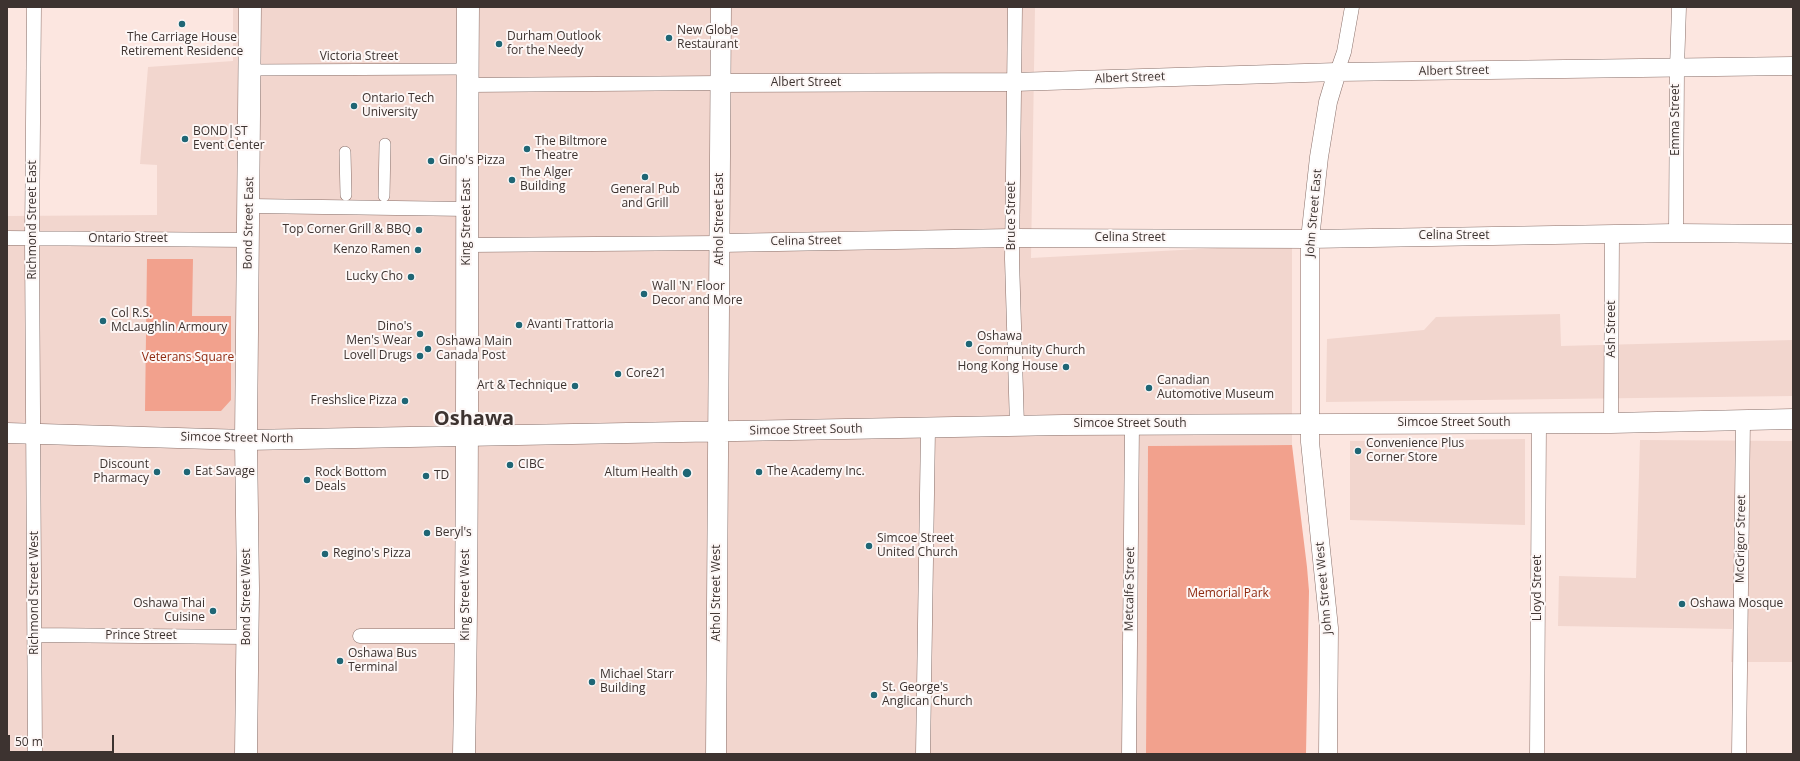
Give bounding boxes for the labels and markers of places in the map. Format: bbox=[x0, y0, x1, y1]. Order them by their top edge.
marker: The Carriage House Retirement Residence bbox=[177, 19, 187, 29]
place label: New Globe Restaurant bbox=[677, 24, 738, 52]
place label: Durham Outlook for the Needy bbox=[507, 30, 601, 58]
place label: The Carriage House Retirement Residence bbox=[121, 31, 243, 59]
marker: New Globe Restaurant bbox=[664, 33, 674, 43]
marker: Durham Outlook for the Needy bbox=[494, 39, 504, 49]
place label: Ontario Tech University bbox=[362, 92, 434, 120]
marker: Ontario Tech University bbox=[349, 101, 359, 111]
place label: BOND|ST Event Center bbox=[193, 125, 265, 153]
marker: BOND|ST Event Center bbox=[180, 134, 190, 144]
place label: The Biltmore Theatre bbox=[535, 135, 607, 163]
marker: The Biltmore Theatre bbox=[522, 144, 532, 154]
place label: Gino's Pizza bbox=[439, 154, 505, 168]
marker: Gino's Pizza bbox=[426, 156, 436, 166]
place label: The Alger Building bbox=[520, 166, 573, 194]
marker: General Pub and Grill bbox=[640, 172, 650, 182]
marker: The Alger Building bbox=[507, 175, 517, 185]
place label: General Pub and Grill bbox=[610, 183, 680, 211]
place label: Top Corner Grill & BBQ bbox=[282, 223, 411, 237]
marker: Top Corner Grill & BBQ bbox=[414, 225, 424, 235]
place label: Kenzo Ramen bbox=[333, 243, 410, 257]
marker: Kenzo Ramen bbox=[413, 245, 423, 255]
place label: Lucky Cho bbox=[346, 270, 403, 284]
marker: Lucky Cho bbox=[406, 272, 416, 282]
place label: Wall 'N' Floor Decor and More bbox=[652, 280, 743, 308]
marker: Wall 'N' Floor Decor and More bbox=[639, 289, 649, 299]
place label: Col R.S. McLaughlin Armoury bbox=[111, 307, 227, 335]
marker: Col R.S. McLaughlin Armoury bbox=[98, 316, 108, 326]
place label: Avanti Trattoria bbox=[527, 318, 614, 332]
place label: Dino's Men's Wear bbox=[346, 320, 412, 348]
marker: Avanti Trattoria bbox=[514, 320, 524, 330]
marker: Dino's Men's Wear bbox=[415, 329, 425, 339]
place label: Oshawa Community Church bbox=[977, 330, 1085, 358]
place label: Oshawa Main Canada Post bbox=[436, 335, 512, 363]
marker: Oshawa Community Church bbox=[964, 339, 974, 349]
marker: Oshawa Main Canada Post bbox=[423, 344, 433, 354]
place label: Lovell Drugs bbox=[343, 349, 412, 363]
marker: Lovell Drugs bbox=[415, 351, 425, 361]
place label: Hong Kong House bbox=[958, 360, 1058, 374]
marker: Hong Kong House bbox=[1061, 362, 1071, 372]
place label: Core21 bbox=[626, 367, 666, 381]
marker: Core21 bbox=[613, 369, 623, 379]
place label: Canadian Automotive Museum bbox=[1157, 374, 1274, 402]
place label: Art & Technique bbox=[477, 379, 567, 393]
marker: Art & Technique bbox=[570, 381, 580, 391]
marker: Canadian Automotive Museum bbox=[1144, 383, 1154, 393]
place label: Freshslice Pizza bbox=[311, 394, 397, 408]
marker: Freshslice Pizza bbox=[400, 396, 410, 406]
place label: Convenience Plus Corner Store bbox=[1366, 437, 1464, 465]
marker: Convenience Plus Corner Store bbox=[1353, 446, 1363, 456]
place label: Discount Pharmacy bbox=[93, 458, 149, 486]
place label: CIBC bbox=[518, 458, 544, 472]
marker: CIBC bbox=[505, 460, 515, 470]
place label: Eat Savage bbox=[195, 465, 255, 479]
place label: The Academy Inc. bbox=[767, 465, 865, 479]
place label: Rock Bottom Deals bbox=[315, 466, 387, 494]
place label: Altum Health bbox=[605, 466, 678, 480]
marker: Discount Pharmacy bbox=[152, 467, 162, 477]
marker: Eat Savage bbox=[182, 467, 192, 477]
marker: Altum Health bbox=[681, 467, 693, 479]
marker: The Academy Inc. bbox=[754, 467, 764, 477]
place label: TD bbox=[434, 469, 449, 483]
marker: TD bbox=[421, 471, 431, 481]
marker: Rock Bottom Deals bbox=[302, 475, 312, 485]
place label: Beryl's bbox=[435, 526, 472, 540]
marker: Beryl's bbox=[422, 528, 432, 538]
place label: Simcoe Street United Church bbox=[877, 532, 958, 560]
marker: Simcoe Street United Church bbox=[864, 541, 874, 551]
place label: Regino's Pizza bbox=[333, 547, 411, 561]
marker: Regino's Pizza bbox=[320, 549, 330, 559]
place label: Oshawa Thai Cuisine bbox=[133, 597, 205, 625]
place label: Oshawa Mosque bbox=[1690, 597, 1783, 611]
marker: Oshawa Mosque bbox=[1677, 599, 1687, 609]
marker: Oshawa Thai Cuisine bbox=[208, 606, 218, 616]
place label: Oshawa Bus Terminal bbox=[348, 647, 417, 675]
marker: Oshawa Bus Terminal bbox=[335, 656, 345, 666]
place label: Michael Starr Building bbox=[600, 668, 674, 696]
marker: Michael Starr Building bbox=[587, 677, 597, 687]
place label: St. George's Anglican Church bbox=[882, 681, 973, 709]
marker: St. George's Anglican Church bbox=[869, 690, 879, 700]

